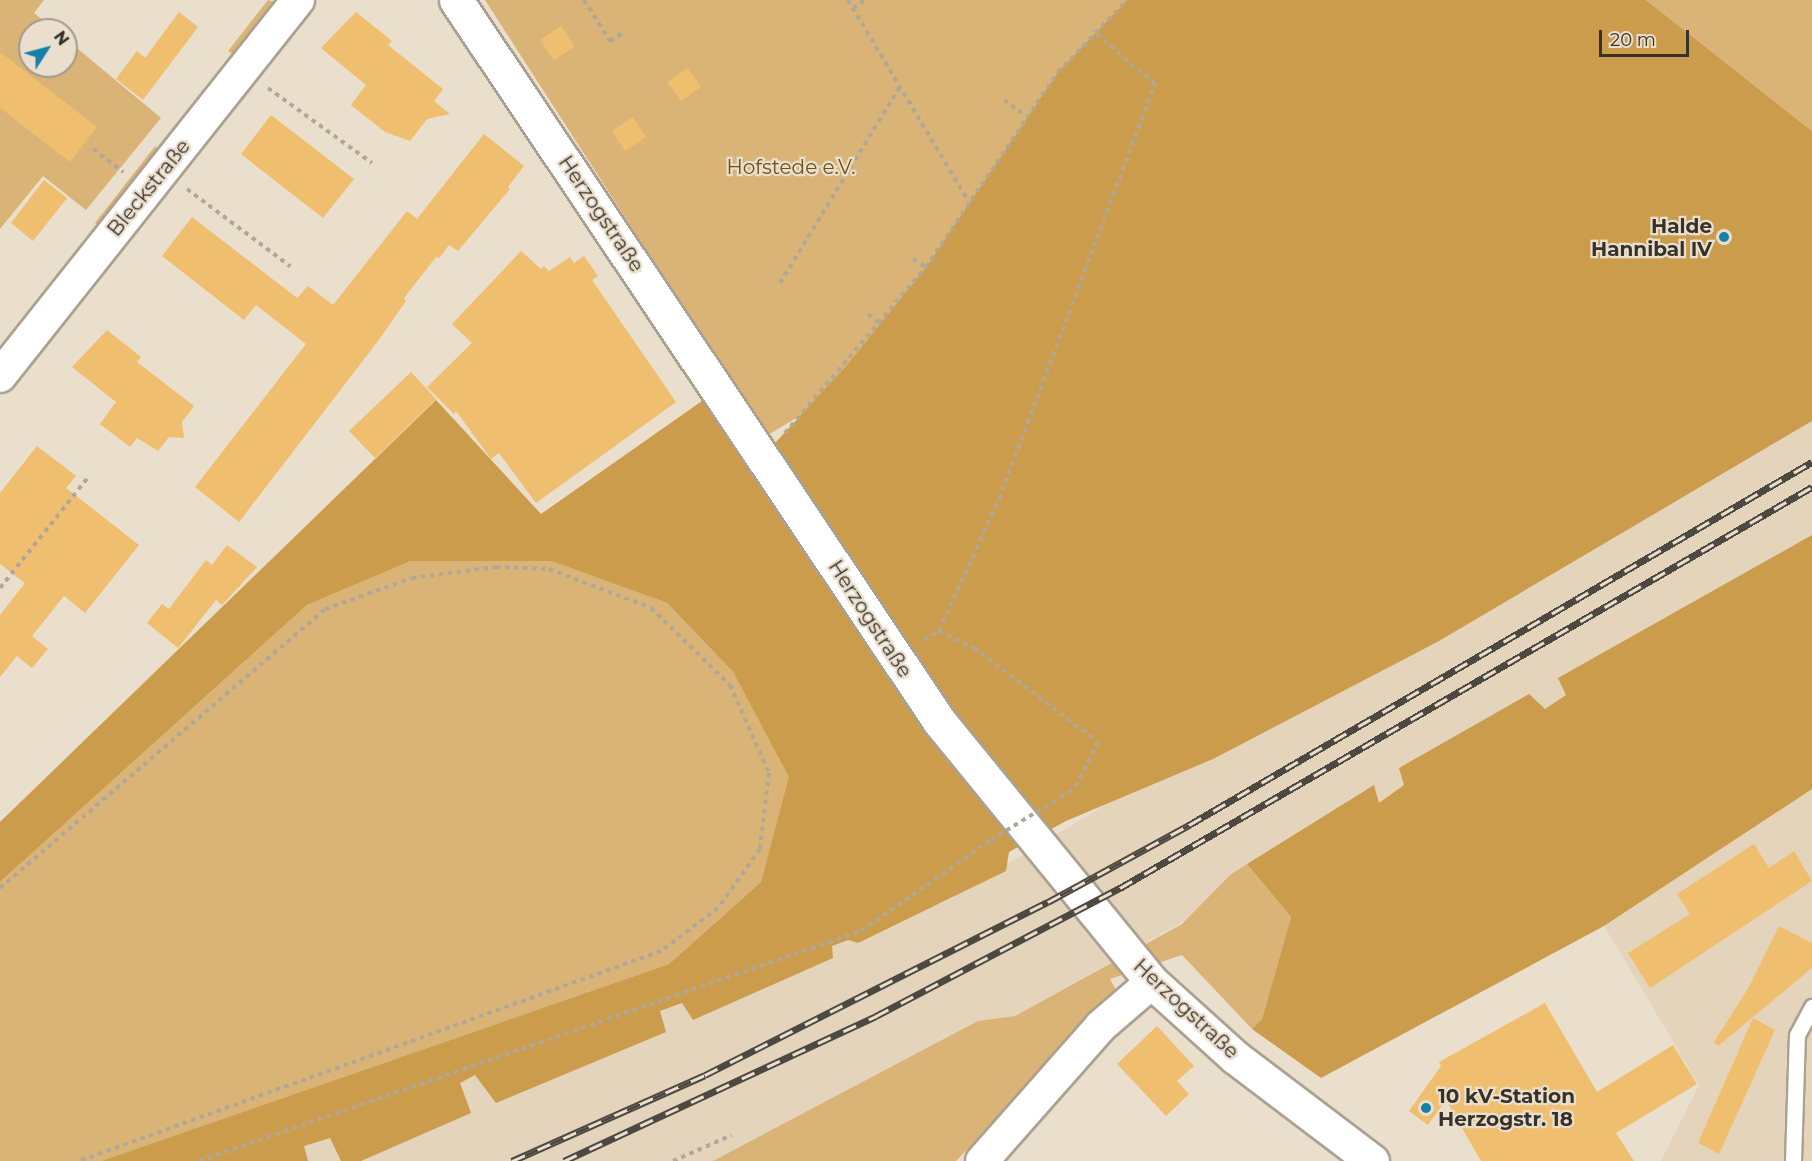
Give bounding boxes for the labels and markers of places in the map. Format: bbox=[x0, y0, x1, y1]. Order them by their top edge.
place label: Halde Hannibal IV bbox=[1591, 214, 1712, 261]
marker: Halde Hannibal IV bbox=[1717, 230, 1731, 244]
place label: 10 kV-Station Herzogstr. 18 bbox=[1438, 1084, 1575, 1131]
marker: 10 kV-Station Herzogstr. 18 bbox=[1419, 1101, 1433, 1115]

